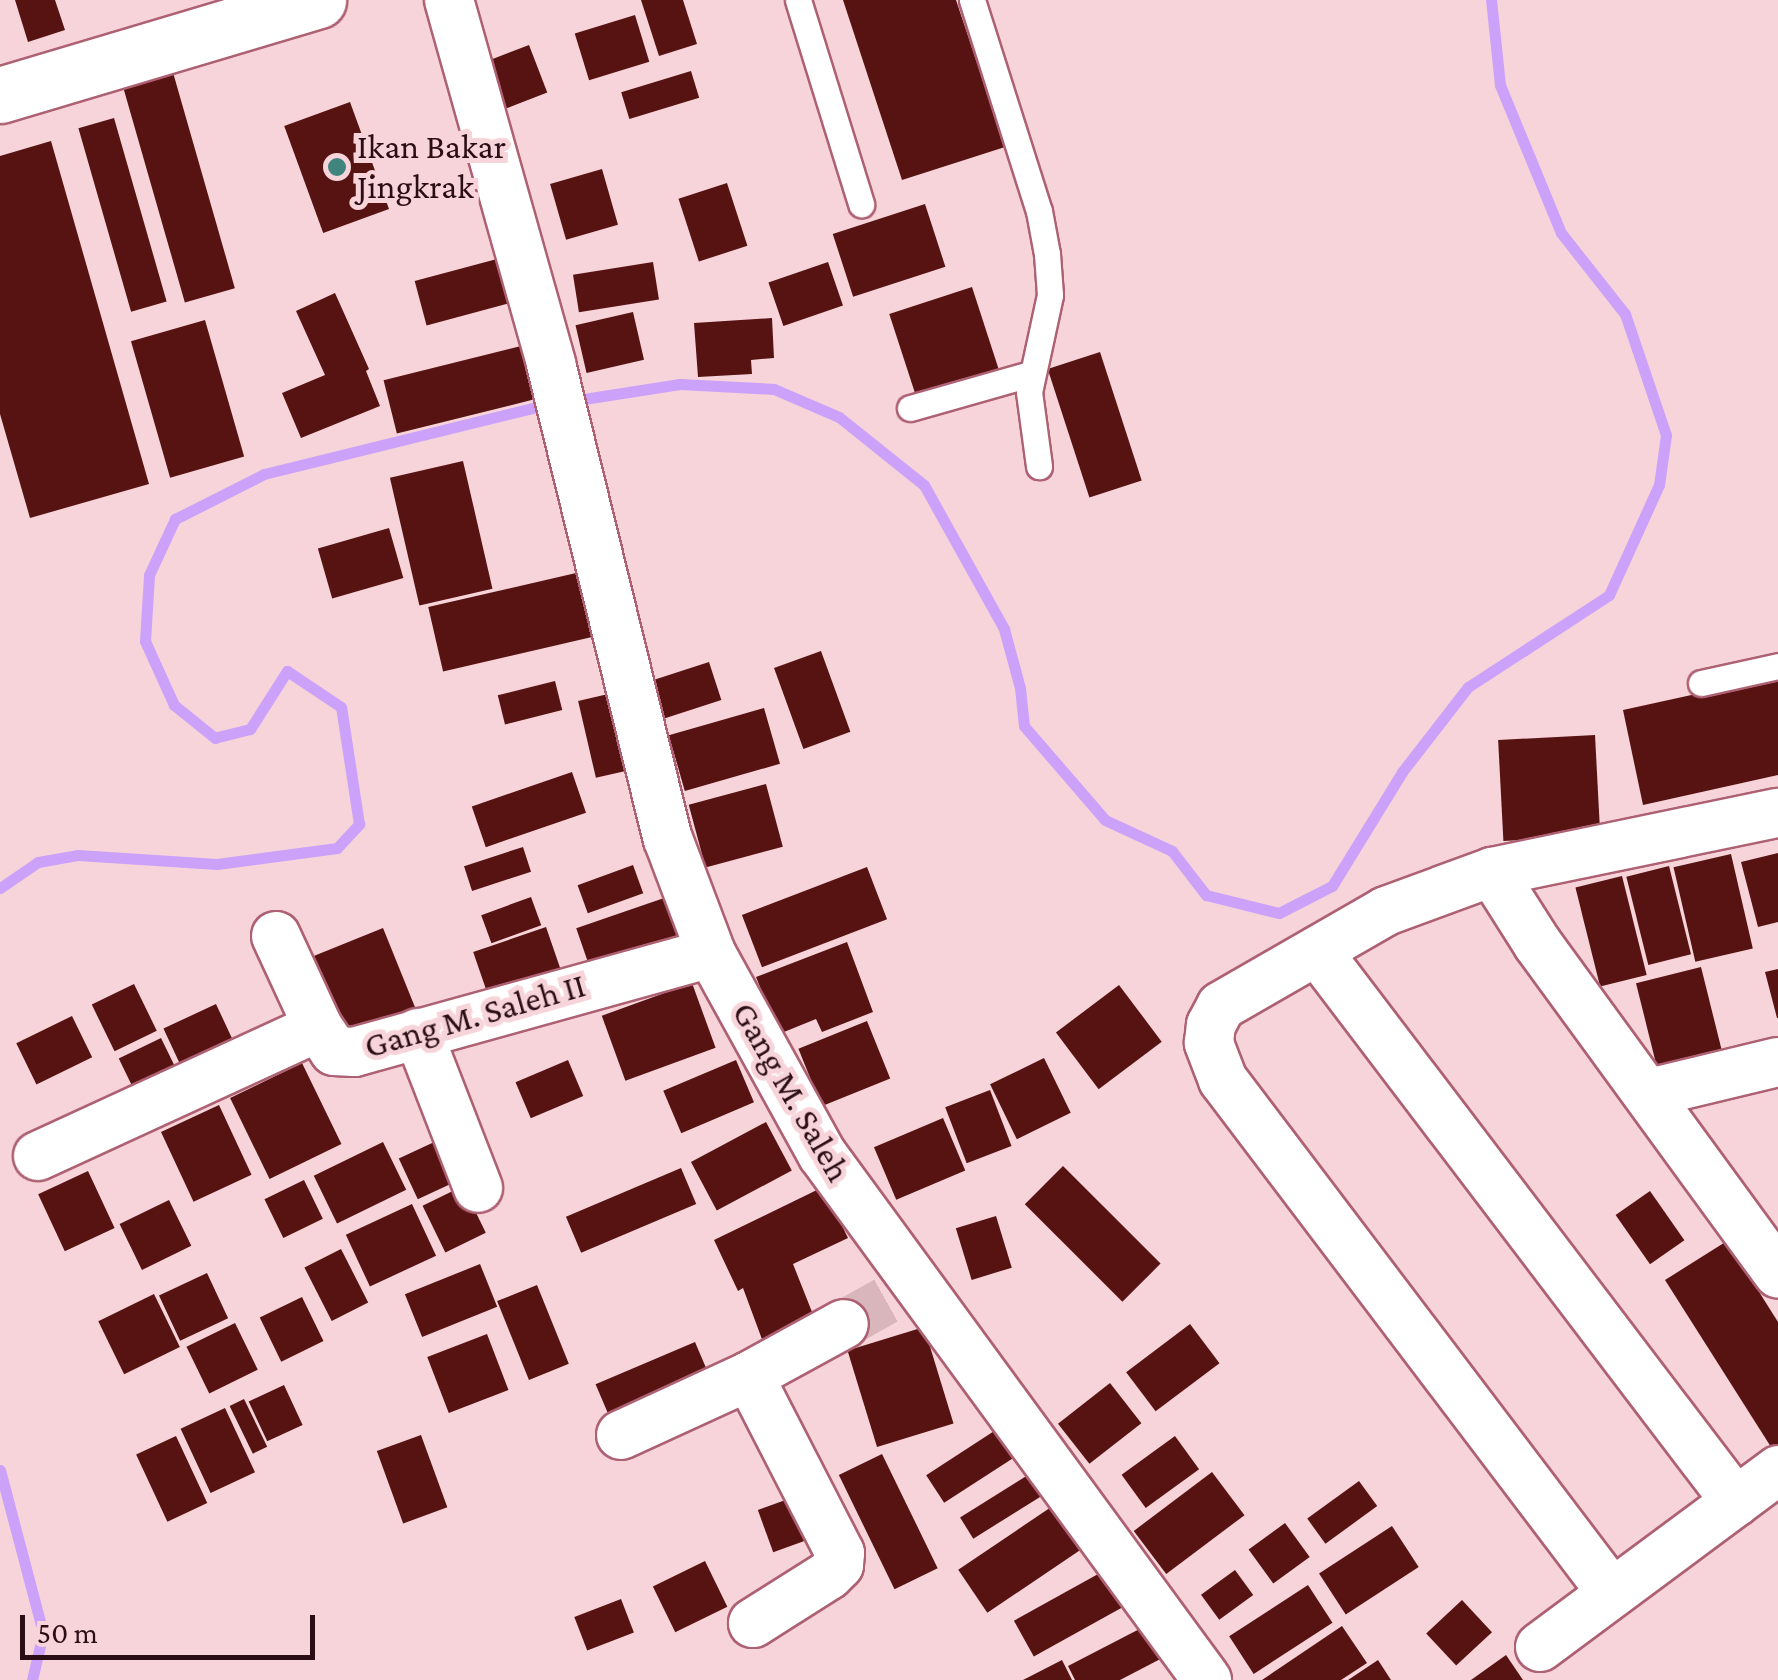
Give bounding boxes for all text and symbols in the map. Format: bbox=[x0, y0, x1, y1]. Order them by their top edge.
place label: Ikan Bakar Jingkrak bbox=[357, 126, 506, 208]
marker: Ikan Bakar Jingkrak bbox=[326, 156, 348, 178]
street label: Gang M. Saleh II bbox=[360, 964, 590, 1068]
street label: Gang M. Saleh bbox=[723, 995, 859, 1189]
scale bar bbox=[25, 1595, 320, 1657]
text: 50 m bbox=[37, 1616, 98, 1649]

